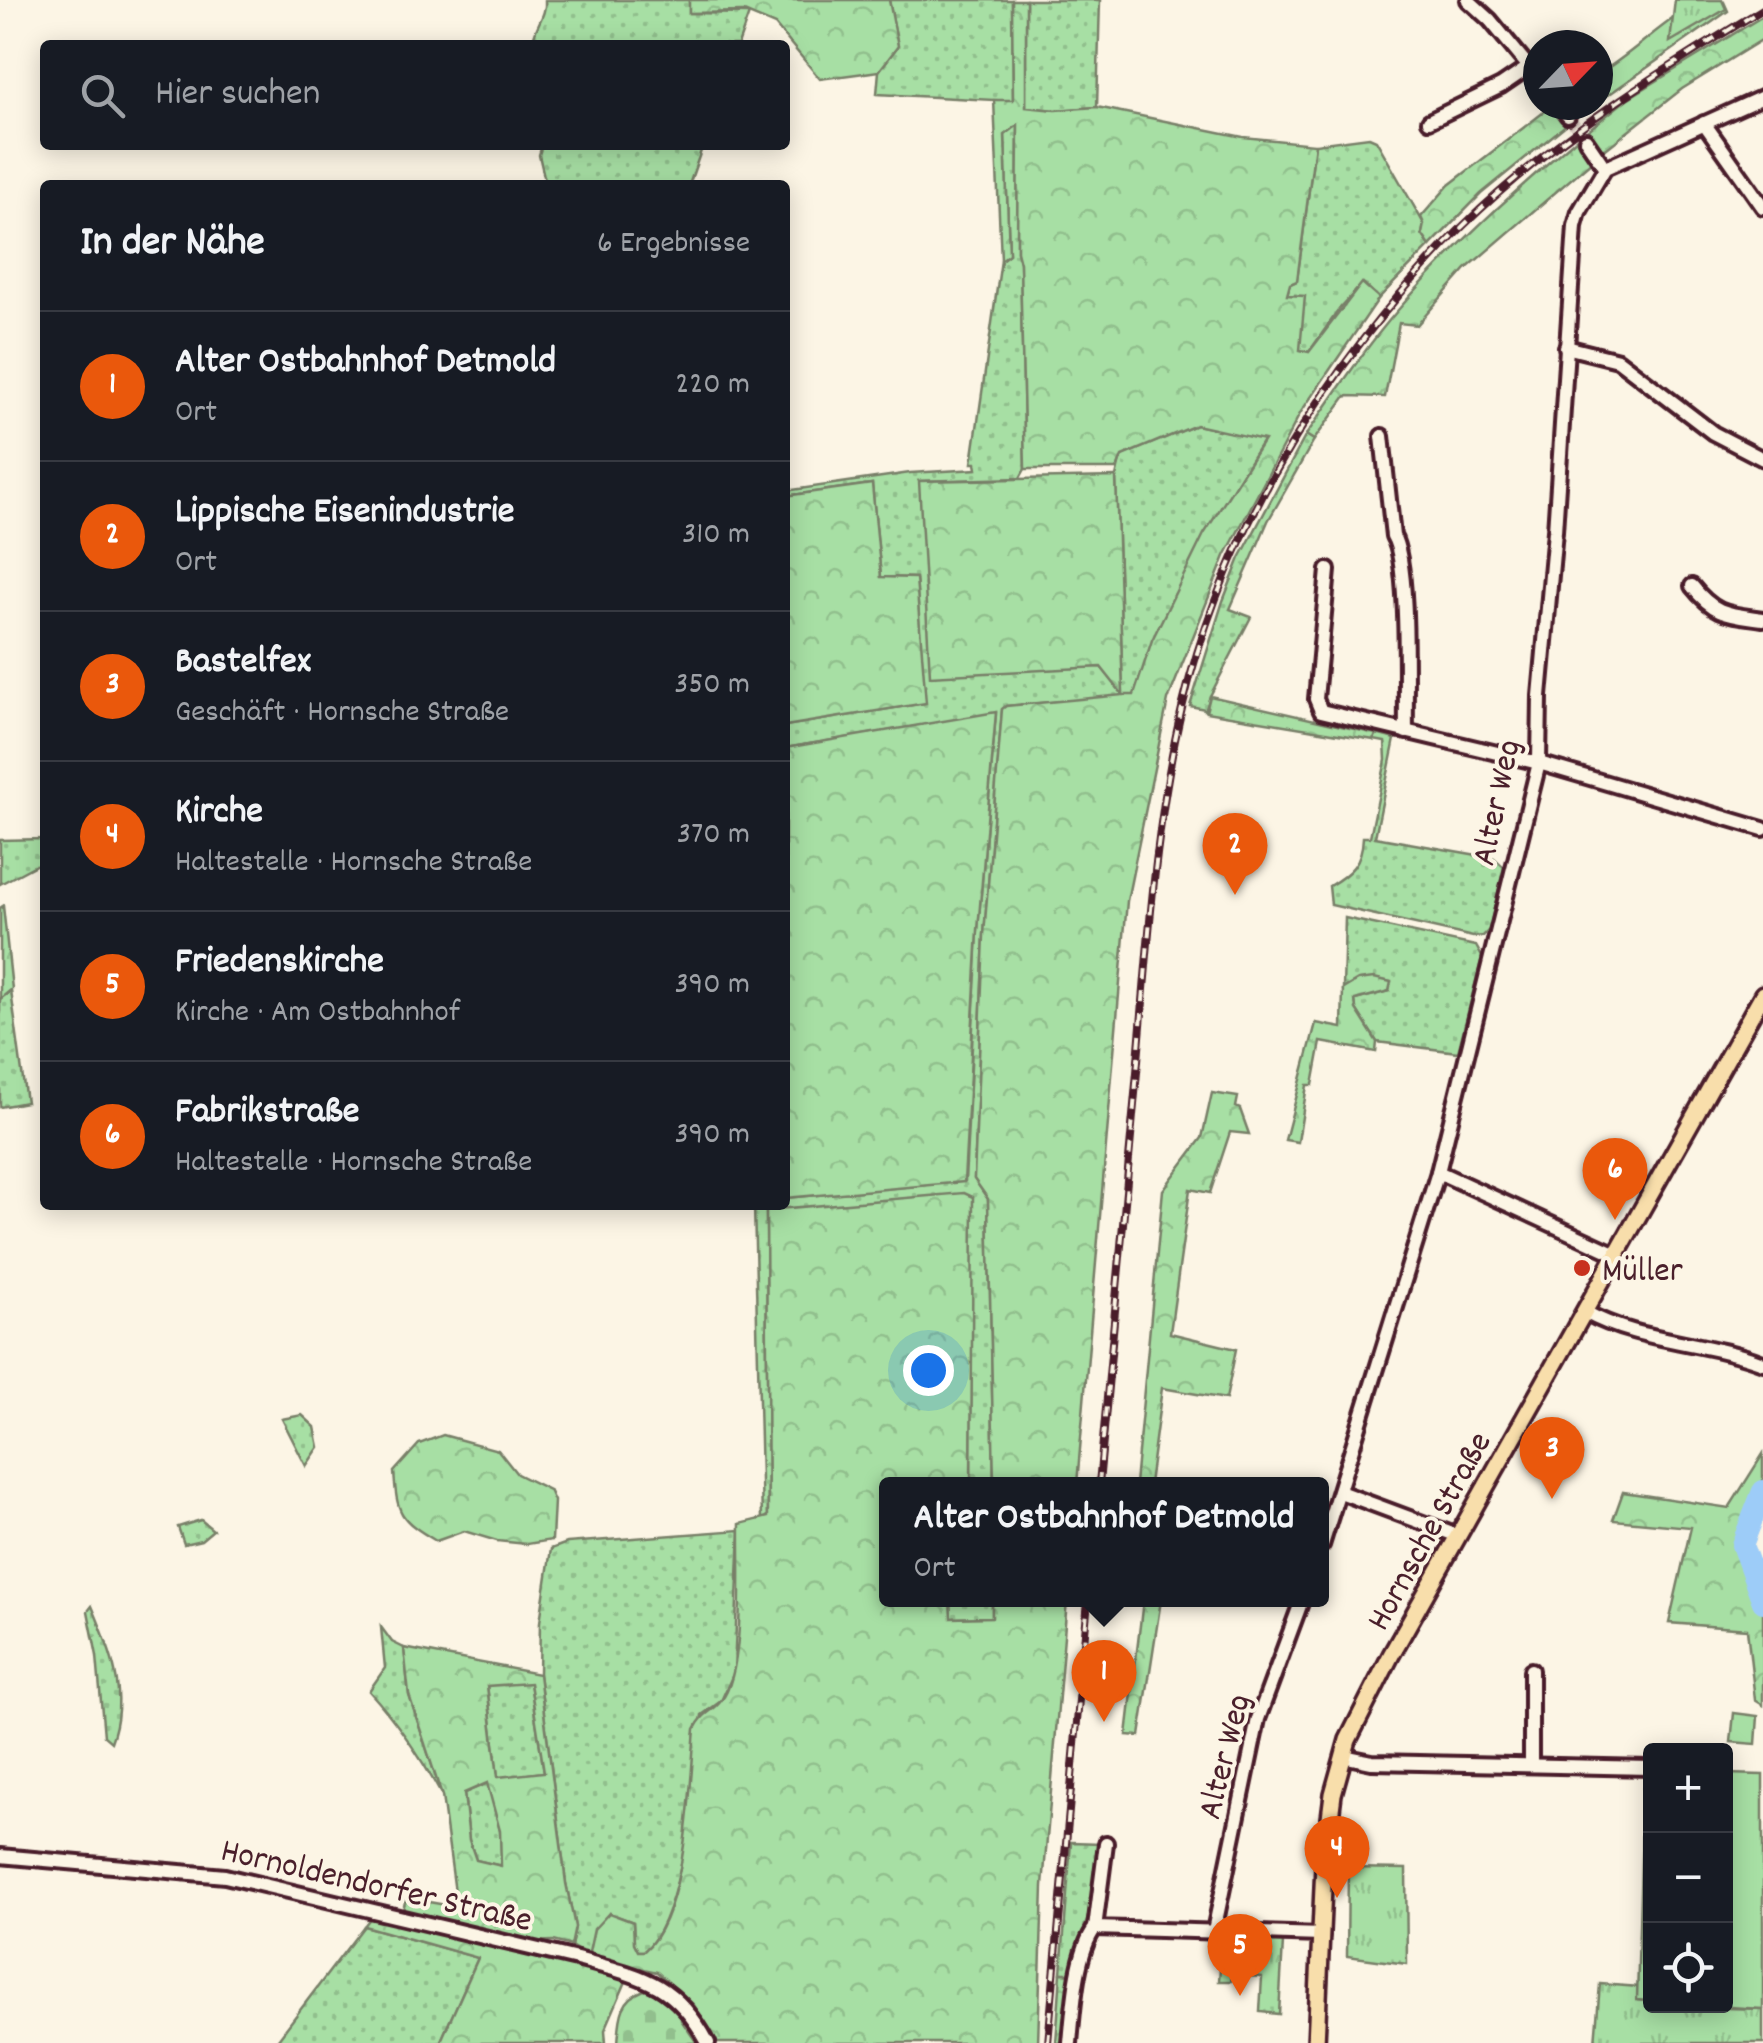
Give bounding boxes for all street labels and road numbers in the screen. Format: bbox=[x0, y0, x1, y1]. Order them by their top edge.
street label: Alter Weg bbox=[1461, 735, 1537, 871]
street label: Hornsche Straße bbox=[1356, 1424, 1507, 1641]
street label: Alter Weg bbox=[1187, 1689, 1267, 1825]
street label: Hornoldendorfer Straße bbox=[215, 1828, 536, 1948]

